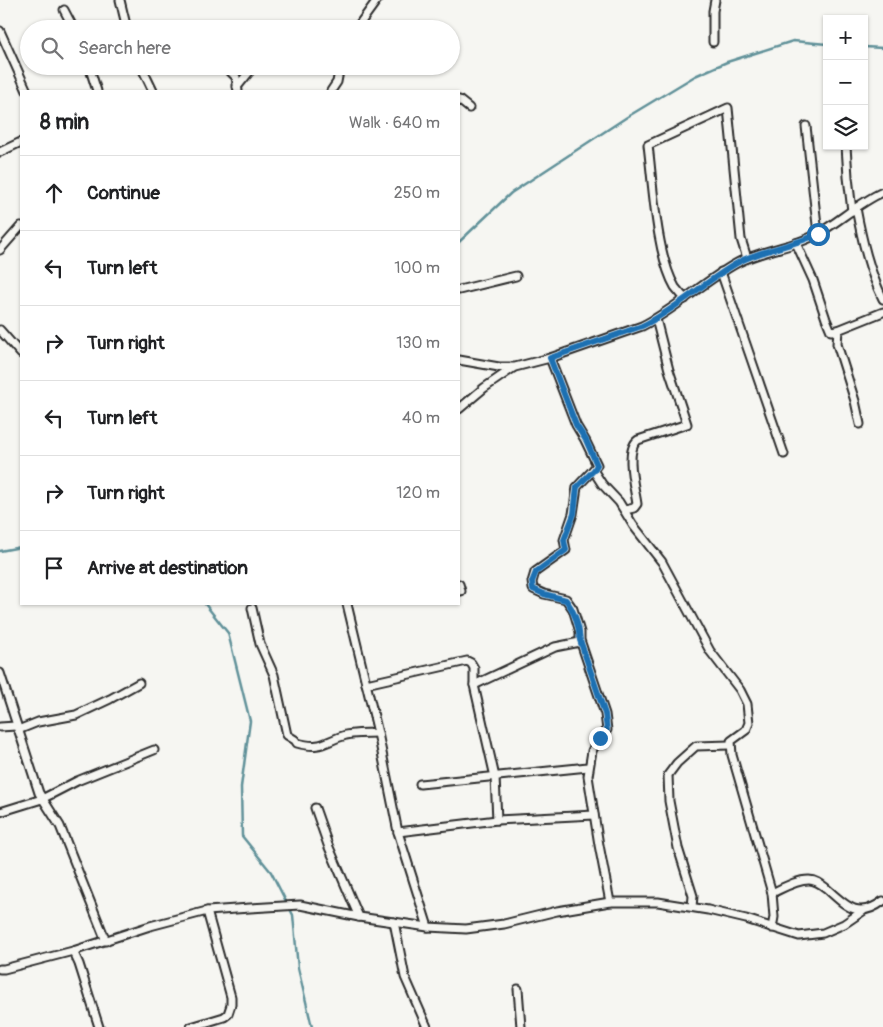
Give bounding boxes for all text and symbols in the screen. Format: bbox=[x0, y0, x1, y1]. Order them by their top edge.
map controls bbox=[823, 15, 868, 150]
button: + bbox=[823, 15, 868, 60]
search box bbox=[20, 20, 460, 75]
icon: search bbox=[38, 34, 66, 62]
text: Search here bbox=[78, 36, 171, 60]
button: − bbox=[823, 60, 868, 105]
button: layers bbox=[823, 105, 868, 150]
text: 8 min bbox=[40, 109, 89, 136]
text: Walk · 640 m bbox=[349, 113, 440, 133]
icon: ahead bbox=[40, 179, 68, 207]
text: Continue bbox=[87, 181, 160, 205]
text: 250 m bbox=[394, 183, 440, 203]
route start bbox=[807, 223, 830, 246]
icon: left bbox=[40, 254, 68, 282]
text: Turn left bbox=[87, 256, 157, 280]
text: 100 m bbox=[394, 258, 440, 278]
icon: right bbox=[40, 329, 68, 357]
text: Turn right bbox=[87, 331, 165, 355]
text: 130 m bbox=[396, 333, 440, 353]
icon: left bbox=[40, 404, 68, 432]
text: Turn left bbox=[87, 406, 157, 430]
text: 40 m bbox=[402, 408, 440, 428]
icon: right bbox=[40, 479, 68, 507]
text: Turn right bbox=[87, 481, 165, 505]
text: 120 m bbox=[396, 483, 440, 503]
icon: arrive bbox=[40, 554, 68, 582]
text: Arrive at destination bbox=[87, 556, 248, 580]
route end bbox=[589, 727, 612, 750]

